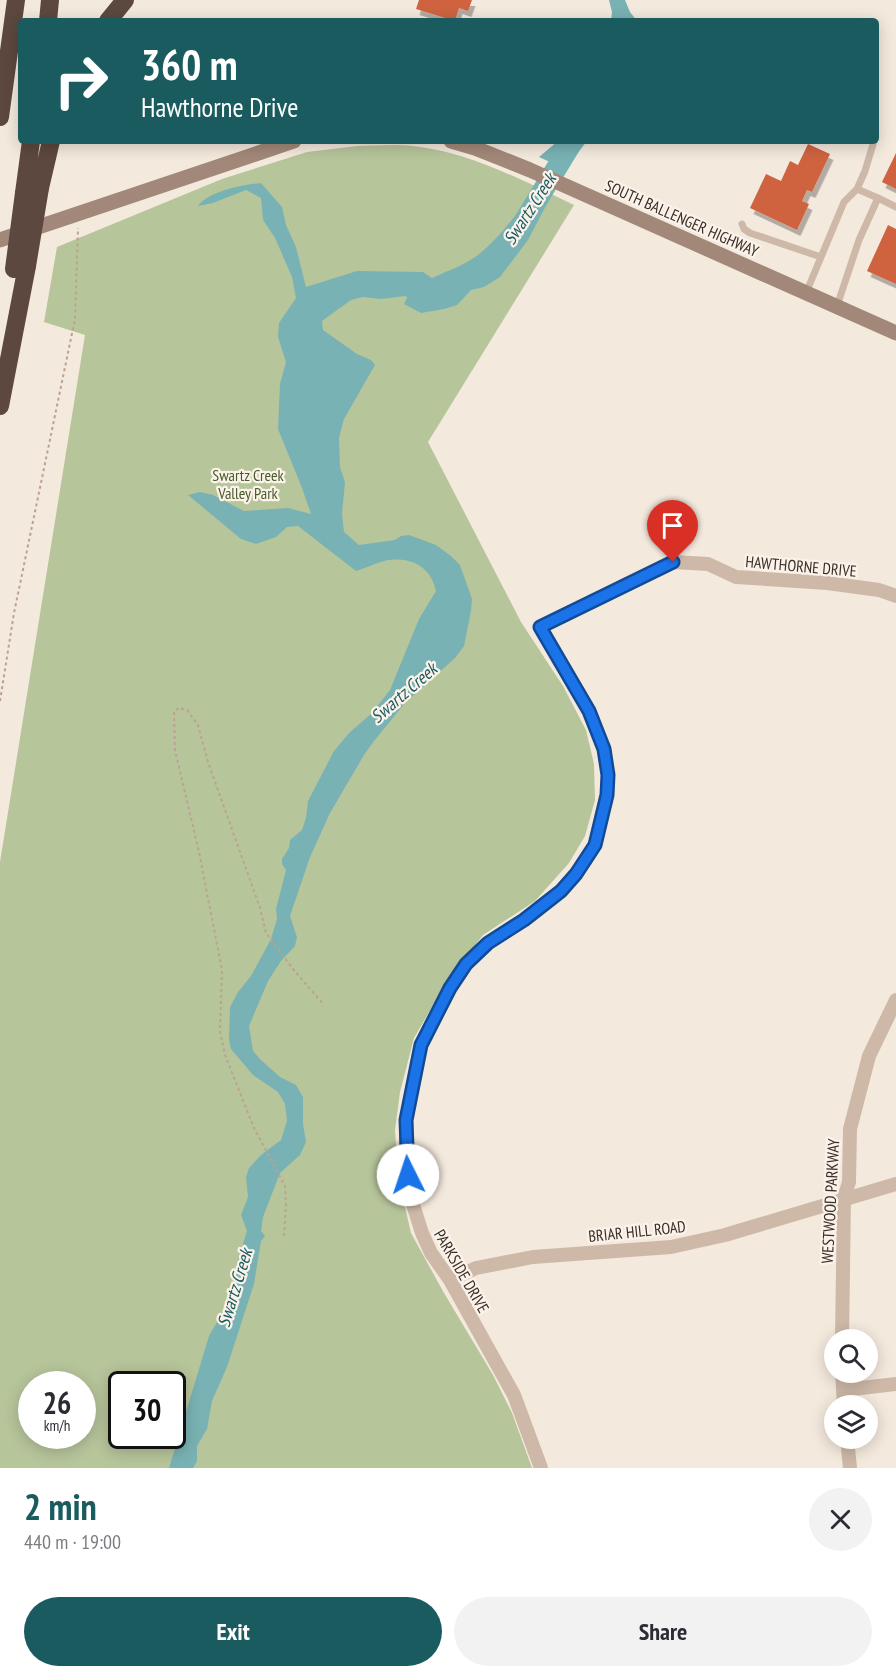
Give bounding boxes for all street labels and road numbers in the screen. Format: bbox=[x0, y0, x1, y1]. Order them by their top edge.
street label: SOUTH BALLENGER HIGHWAY bbox=[602, 175, 762, 261]
street label: HAWTHORNE DRIVE bbox=[745, 551, 858, 581]
street label: WESTWOOD PARKWAY bbox=[817, 1137, 843, 1264]
street label: BRIAR HILL ROAD bbox=[587, 1216, 687, 1246]
street label: PARKSIDE DRIVE bbox=[430, 1226, 494, 1316]

